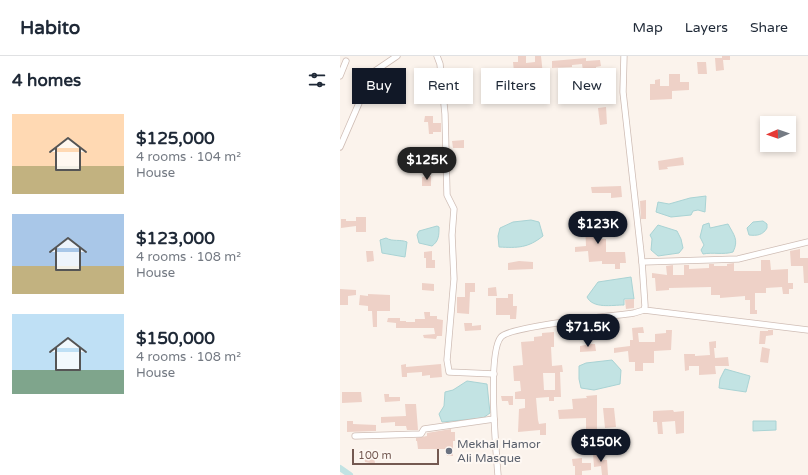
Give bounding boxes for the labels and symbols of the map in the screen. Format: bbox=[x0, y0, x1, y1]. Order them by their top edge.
north arrow bbox=[760, 116, 796, 152]
pin: $125K bbox=[399, 147, 455, 181]
pin: $123K bbox=[570, 211, 626, 245]
pin: $71.5K bbox=[555, 314, 621, 348]
pin: $150K bbox=[573, 429, 629, 463]
place label: Mekhal Hamor Ali Masque bbox=[457, 437, 541, 465]
marker: Mekhal Hamor Ali Masque bbox=[444, 446, 454, 456]
scale bar bbox=[352, 447, 439, 466]

